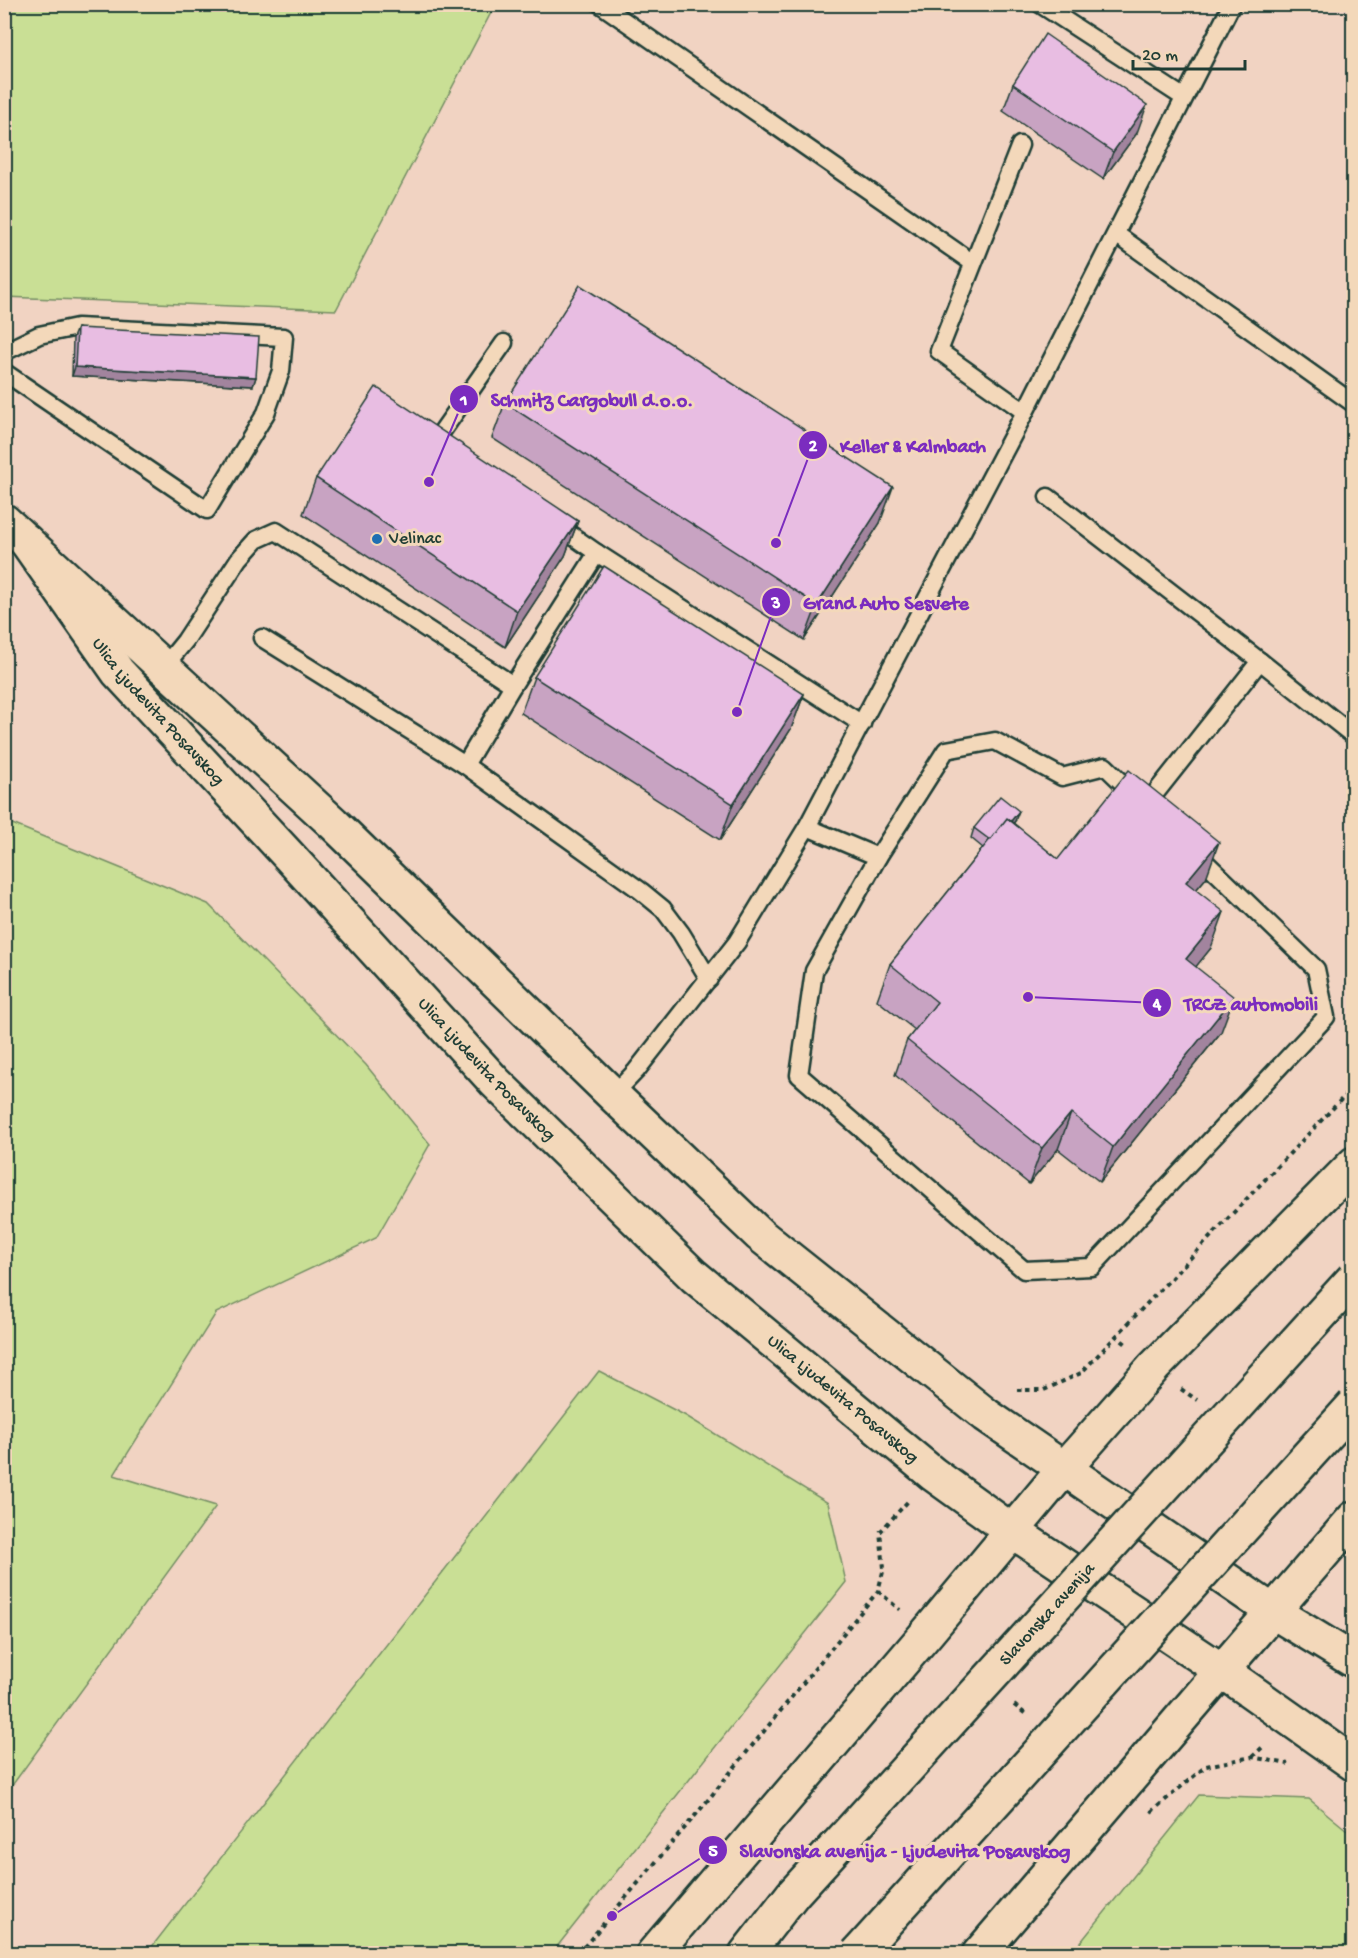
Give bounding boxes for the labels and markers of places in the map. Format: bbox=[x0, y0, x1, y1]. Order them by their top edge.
callout: Schmitz Cargobull d.o.o. bbox=[449, 380, 705, 418]
callout: Keller & Kalmbach bbox=[798, 426, 998, 464]
place label: Velinac bbox=[388, 529, 442, 550]
marker: Velinac bbox=[370, 532, 384, 546]
callout: Grand Auto Sesvete bbox=[761, 583, 981, 621]
callout: TRCZ automobili bbox=[1142, 984, 1330, 1022]
callout: Slavonska avenija - Ljudevita Posavskog bbox=[698, 1831, 1083, 1869]

